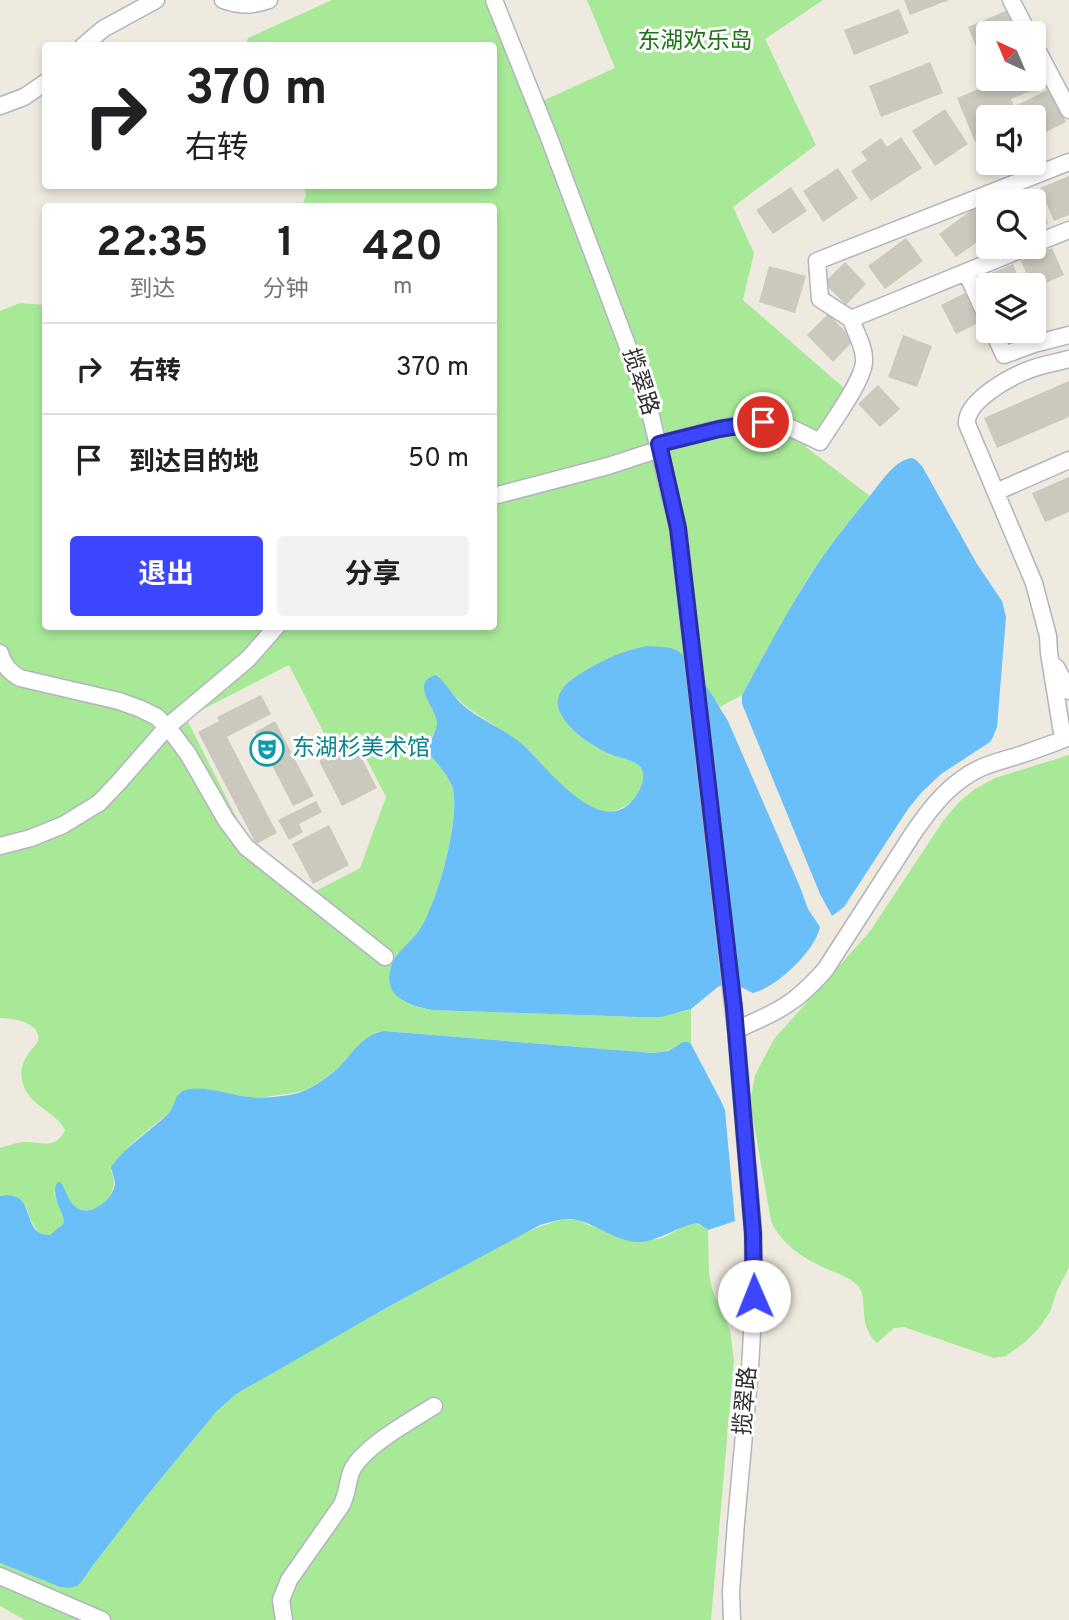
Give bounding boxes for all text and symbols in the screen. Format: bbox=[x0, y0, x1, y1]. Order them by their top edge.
north arrow bbox=[976, 21, 1046, 91]
map controls bbox=[976, 21, 1046, 343]
park label: 东湖欢乐岛 bbox=[638, 28, 753, 57]
text: 370 m bbox=[185, 60, 327, 122]
icon: right bbox=[70, 70, 161, 161]
button: sound bbox=[976, 105, 1046, 175]
text: 右转 bbox=[185, 130, 249, 170]
button: search bbox=[976, 189, 1046, 259]
text: 22:35 bbox=[96, 218, 208, 271]
text: 1 bbox=[277, 218, 294, 271]
text: 420 bbox=[363, 222, 443, 275]
text: m bbox=[393, 273, 413, 302]
button: layers bbox=[976, 273, 1046, 343]
text: 到达 bbox=[129, 276, 175, 305]
text: 分钟 bbox=[263, 276, 309, 305]
street label: 揽翠路 bbox=[615, 345, 663, 419]
icon: right bbox=[70, 350, 108, 388]
text: 370 m bbox=[396, 352, 469, 385]
text: 右转 bbox=[129, 356, 181, 389]
pin bbox=[733, 392, 793, 452]
icon: arrive bbox=[744, 403, 782, 441]
icon: arrive bbox=[70, 441, 108, 479]
text: 50 m bbox=[408, 443, 469, 476]
text: 到达目的地 bbox=[129, 447, 259, 480]
button: 退出 bbox=[70, 536, 263, 616]
button: 分享 bbox=[277, 536, 469, 616]
theatre icon: 东湖杉美术馆 bbox=[248, 730, 286, 768]
place label: 东湖杉美术馆 bbox=[292, 735, 430, 764]
position arrow bbox=[717, 1259, 791, 1333]
street label: 揽翠路 bbox=[730, 1365, 764, 1437]

